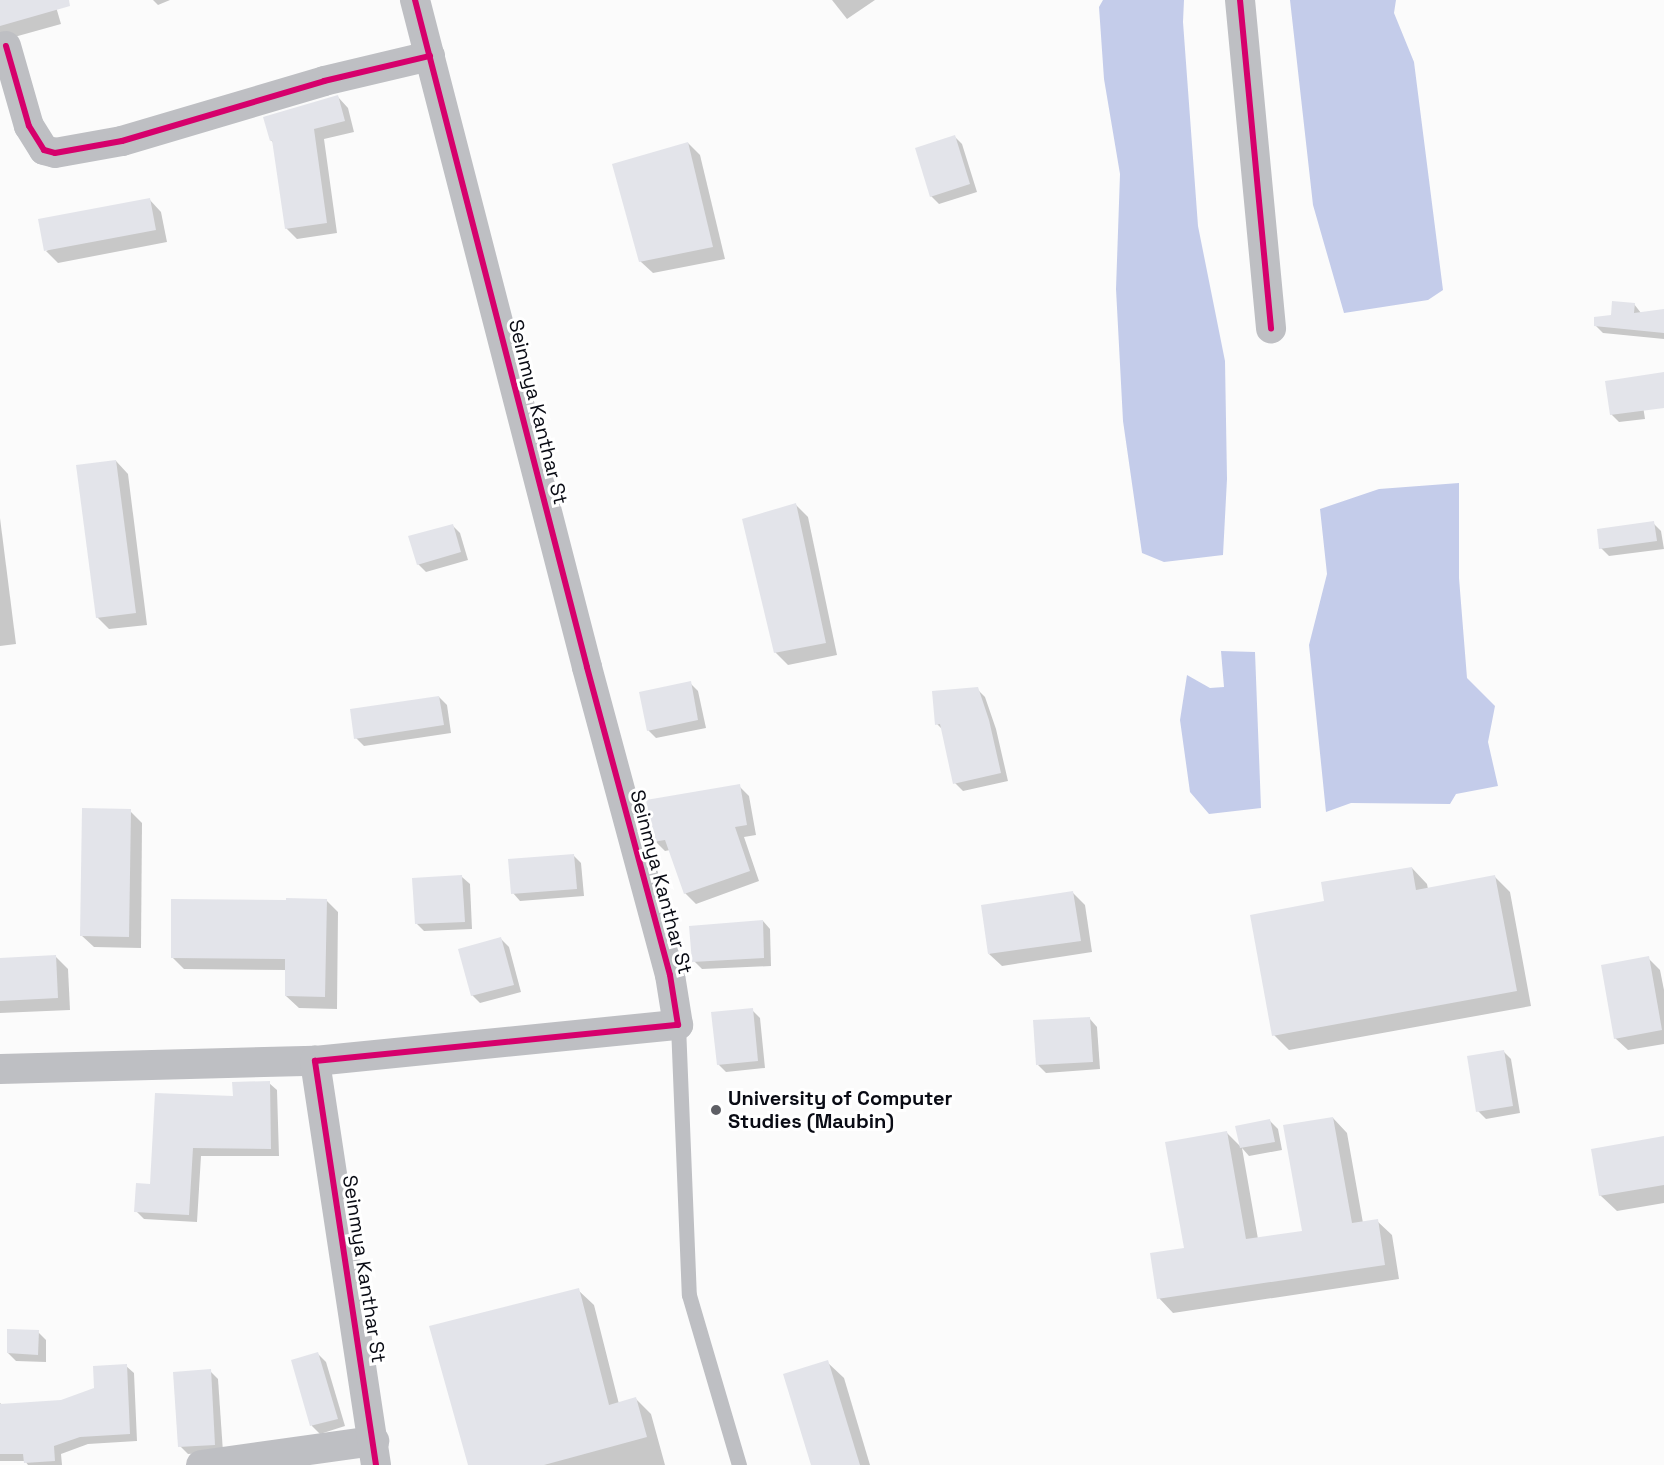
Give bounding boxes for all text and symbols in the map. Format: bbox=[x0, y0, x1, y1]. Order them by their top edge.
street label: Seinmya Kanthar St bbox=[503, 317, 573, 507]
street label: Seinmya Kanthar St bbox=[625, 787, 697, 977]
place label: University of Computer Studies (Maubin) bbox=[728, 1086, 953, 1133]
marker: University of Computer Studies (Maubin) bbox=[709, 1103, 723, 1117]
street label: Seinmya Kanthar St bbox=[337, 1173, 391, 1365]

